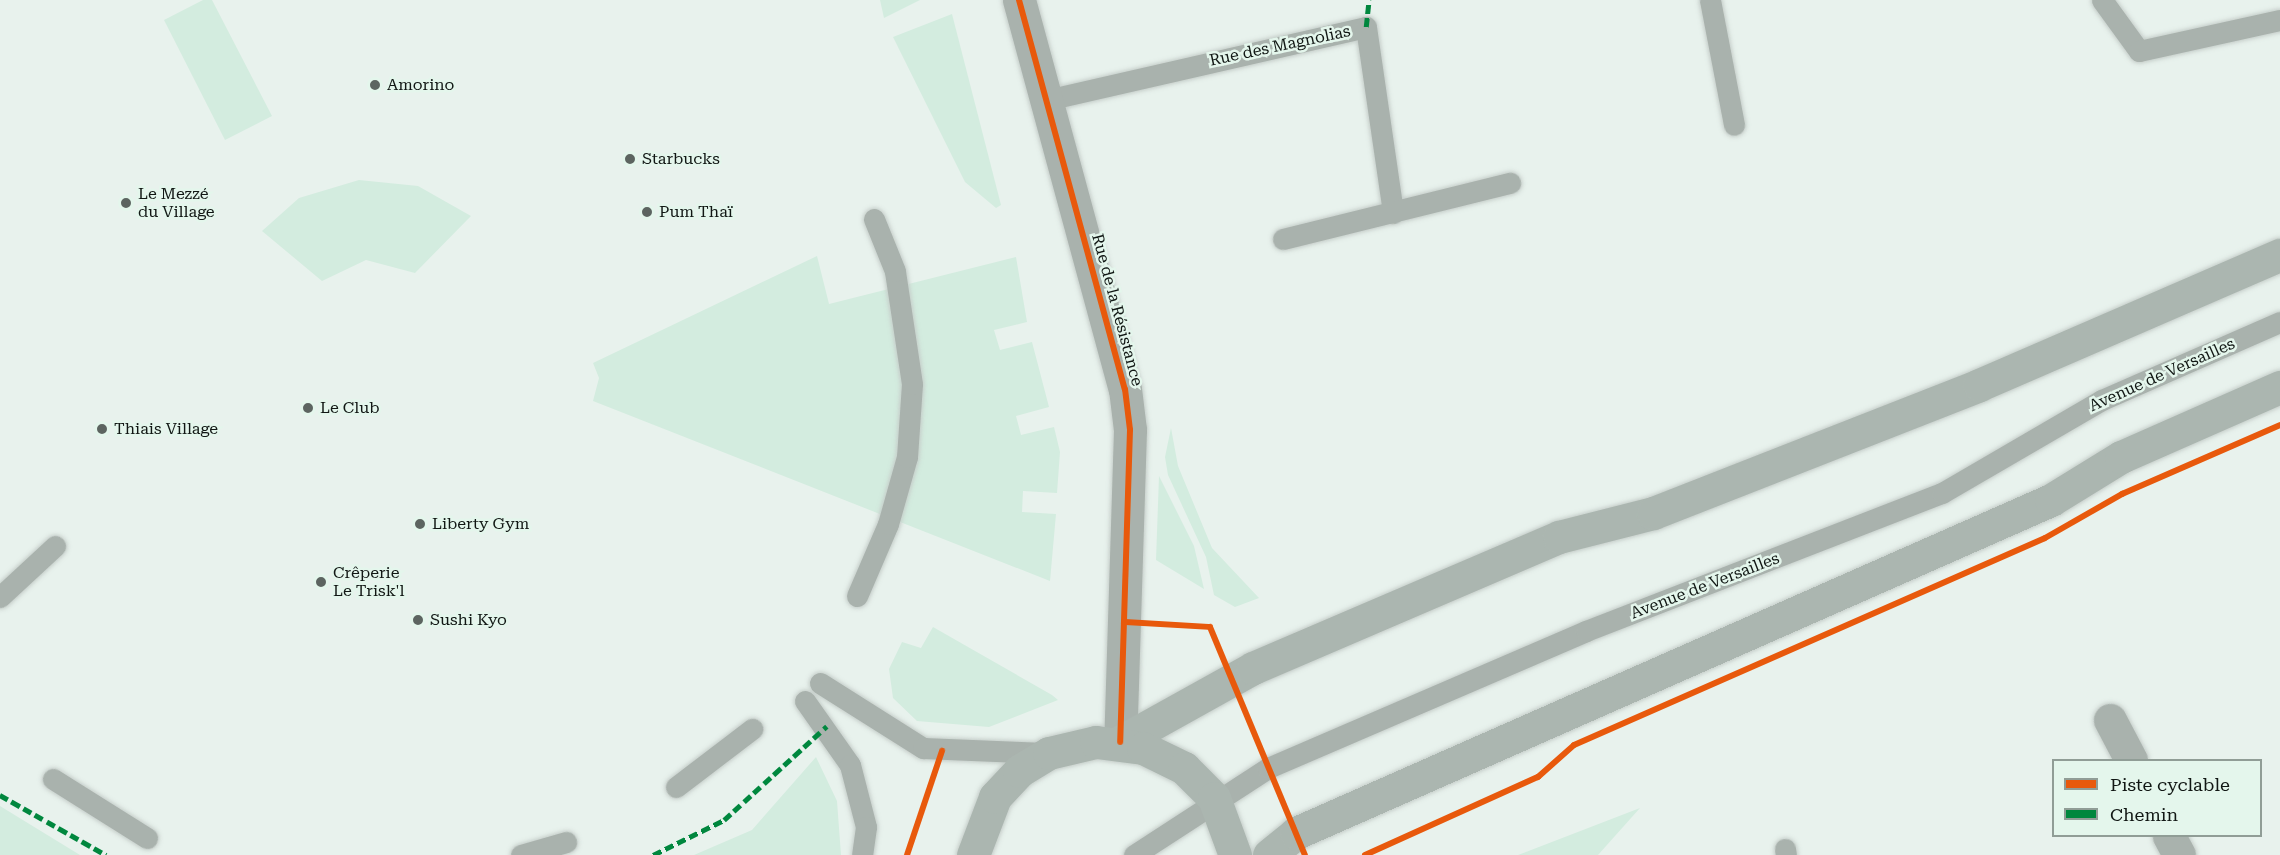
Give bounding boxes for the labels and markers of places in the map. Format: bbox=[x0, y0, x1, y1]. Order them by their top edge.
place label: Amorino bbox=[387, 75, 454, 95]
marker: Amorino bbox=[368, 78, 382, 92]
place label: Starbucks bbox=[642, 149, 720, 169]
marker: Starbucks bbox=[623, 152, 637, 166]
place label: Le Mezzé du Village bbox=[138, 184, 215, 222]
marker: Le Mezzé du Village bbox=[119, 196, 133, 210]
place label: Pum Thaï bbox=[659, 202, 733, 222]
marker: Pum Thaï bbox=[640, 205, 654, 219]
place label: Le Club bbox=[320, 398, 380, 418]
marker: Le Club bbox=[301, 401, 315, 415]
place label: Thiais Village bbox=[114, 419, 218, 439]
marker: Thiais Village bbox=[95, 422, 109, 436]
place label: Liberty Gym bbox=[432, 514, 529, 534]
marker: Liberty Gym bbox=[413, 517, 427, 531]
place label: Crêperie Le Trisk'l bbox=[333, 563, 405, 601]
marker: Crêperie Le Trisk'l bbox=[314, 575, 328, 589]
place label: Sushi Kyo bbox=[430, 610, 507, 630]
marker: Sushi Kyo bbox=[411, 613, 425, 627]

